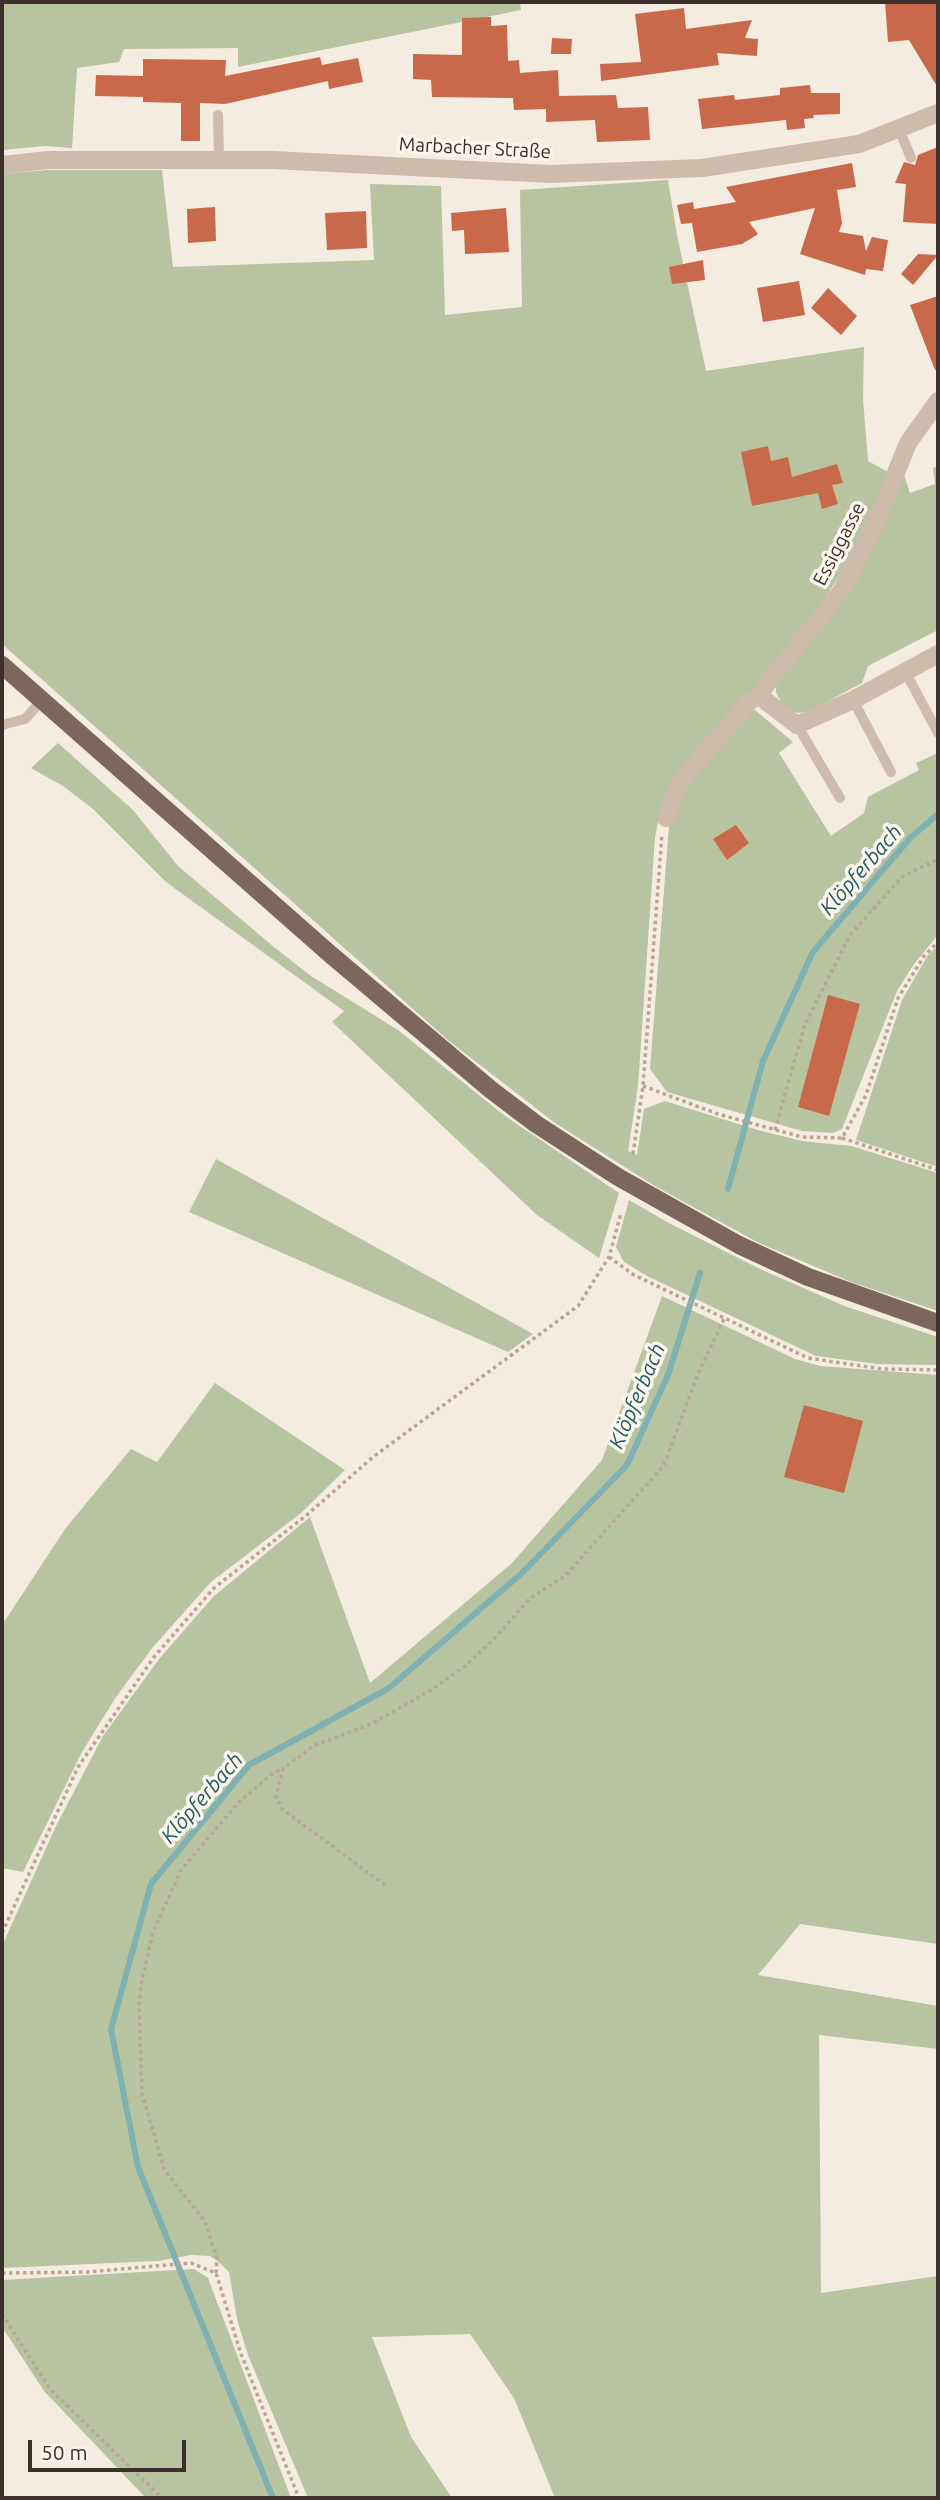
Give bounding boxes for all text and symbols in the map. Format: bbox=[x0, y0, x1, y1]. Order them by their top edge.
street label: Marbacher Straße bbox=[398, 133, 552, 163]
street label: Essiggasse bbox=[808, 499, 870, 589]
water label: Klöpferbach bbox=[815, 819, 907, 921]
water label: Klöpferbach bbox=[604, 1340, 670, 1452]
water label: Klöpferbach bbox=[156, 1747, 248, 1849]
scale bar bbox=[32, 2426, 189, 2470]
text: 50 m bbox=[41, 2440, 88, 2464]

